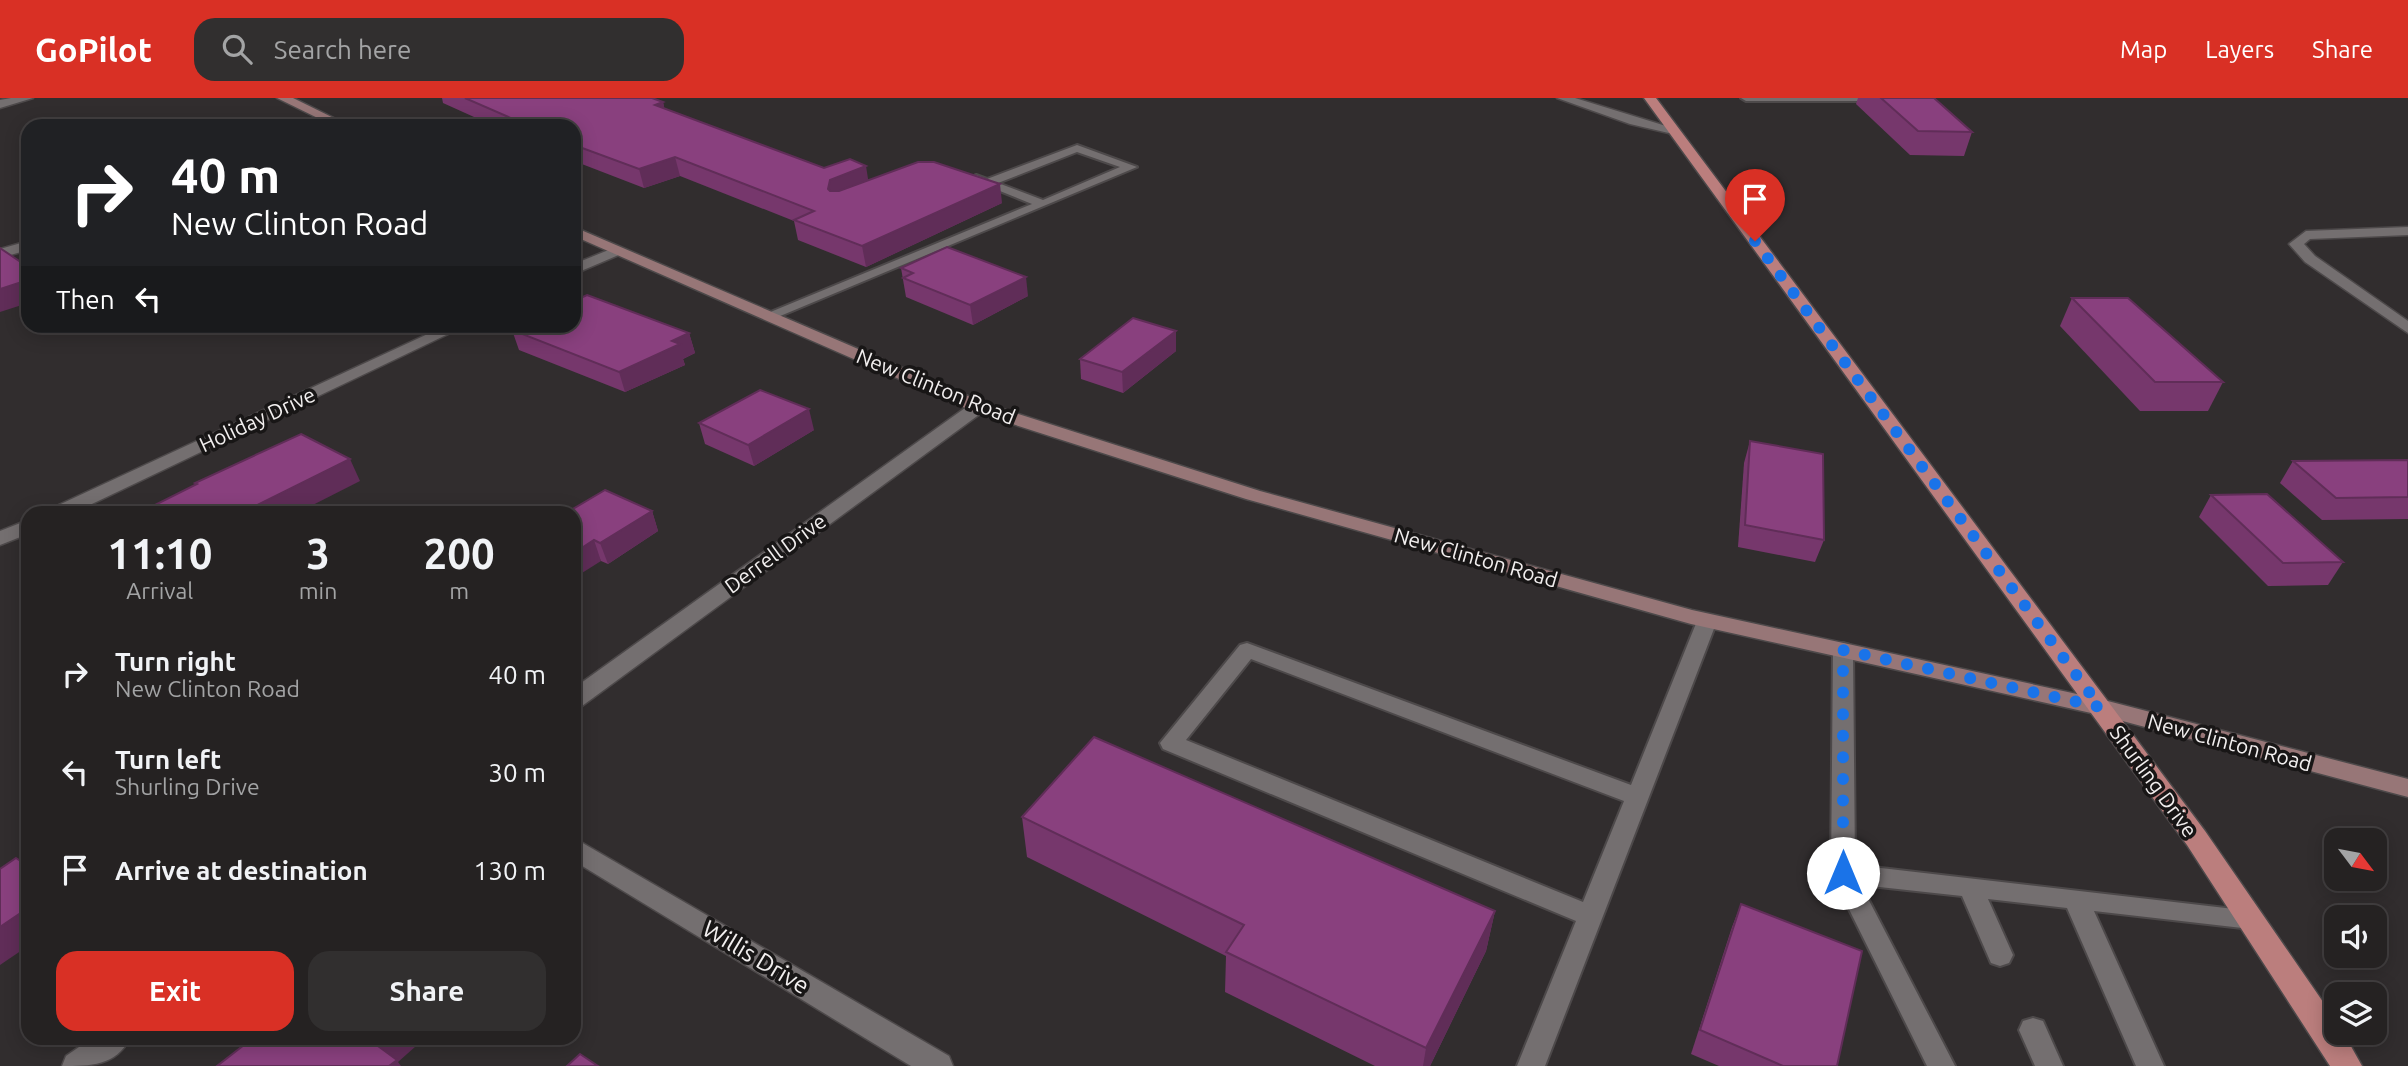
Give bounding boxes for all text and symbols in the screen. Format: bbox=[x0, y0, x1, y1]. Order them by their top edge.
search box bbox=[194, 18, 684, 81]
icon: search bbox=[218, 30, 256, 68]
text: GoPilot bbox=[35, 31, 152, 68]
text: Search here bbox=[274, 35, 411, 64]
text: Map bbox=[2120, 36, 2167, 63]
text: Layers bbox=[2205, 36, 2274, 63]
text: Share bbox=[2312, 36, 2373, 63]
icon: right bbox=[56, 147, 147, 238]
text: 40 m bbox=[171, 147, 280, 202]
pin bbox=[1725, 169, 1785, 241]
icon: arrive bbox=[1736, 180, 1774, 218]
text: New Clinton Road bbox=[171, 205, 428, 241]
icon: left bbox=[129, 280, 167, 318]
text: Then bbox=[56, 285, 115, 314]
street label: New Clinton Road bbox=[853, 343, 1019, 429]
street label: Holiday Drive bbox=[195, 382, 319, 456]
street label: Derrell Drive bbox=[720, 508, 830, 598]
street label: New Clinton Road bbox=[1392, 522, 1560, 592]
text: 11:10 bbox=[107, 530, 212, 577]
text: 3 bbox=[306, 530, 330, 577]
text: 200 bbox=[424, 530, 495, 577]
text: Arrival bbox=[126, 578, 193, 603]
text: min bbox=[299, 578, 337, 603]
text: m bbox=[449, 578, 469, 603]
text: Turn right bbox=[115, 647, 236, 676]
icon: right bbox=[56, 655, 94, 693]
text: 40 m bbox=[488, 660, 546, 689]
text: New Clinton Road bbox=[115, 676, 300, 701]
street label: New Clinton Road bbox=[2145, 709, 2315, 775]
street label: Shurling Drive bbox=[2105, 721, 2203, 841]
text: Turn left bbox=[115, 745, 221, 774]
icon: left bbox=[56, 753, 94, 791]
text: 30 m bbox=[488, 758, 546, 787]
text: Shurling Drive bbox=[115, 774, 260, 799]
north arrow bbox=[2324, 828, 2387, 891]
map controls bbox=[2324, 828, 2387, 1045]
position arrow bbox=[1806, 836, 1880, 910]
icon: arrive bbox=[56, 851, 94, 889]
text: Arrive at destination bbox=[115, 856, 368, 885]
text: 130 m bbox=[474, 856, 546, 885]
button: sound bbox=[2324, 905, 2387, 968]
street label: Willis Drive bbox=[698, 915, 814, 999]
button: Exit bbox=[56, 951, 294, 1031]
button: Share bbox=[308, 951, 546, 1031]
button: layers bbox=[2324, 982, 2387, 1045]

